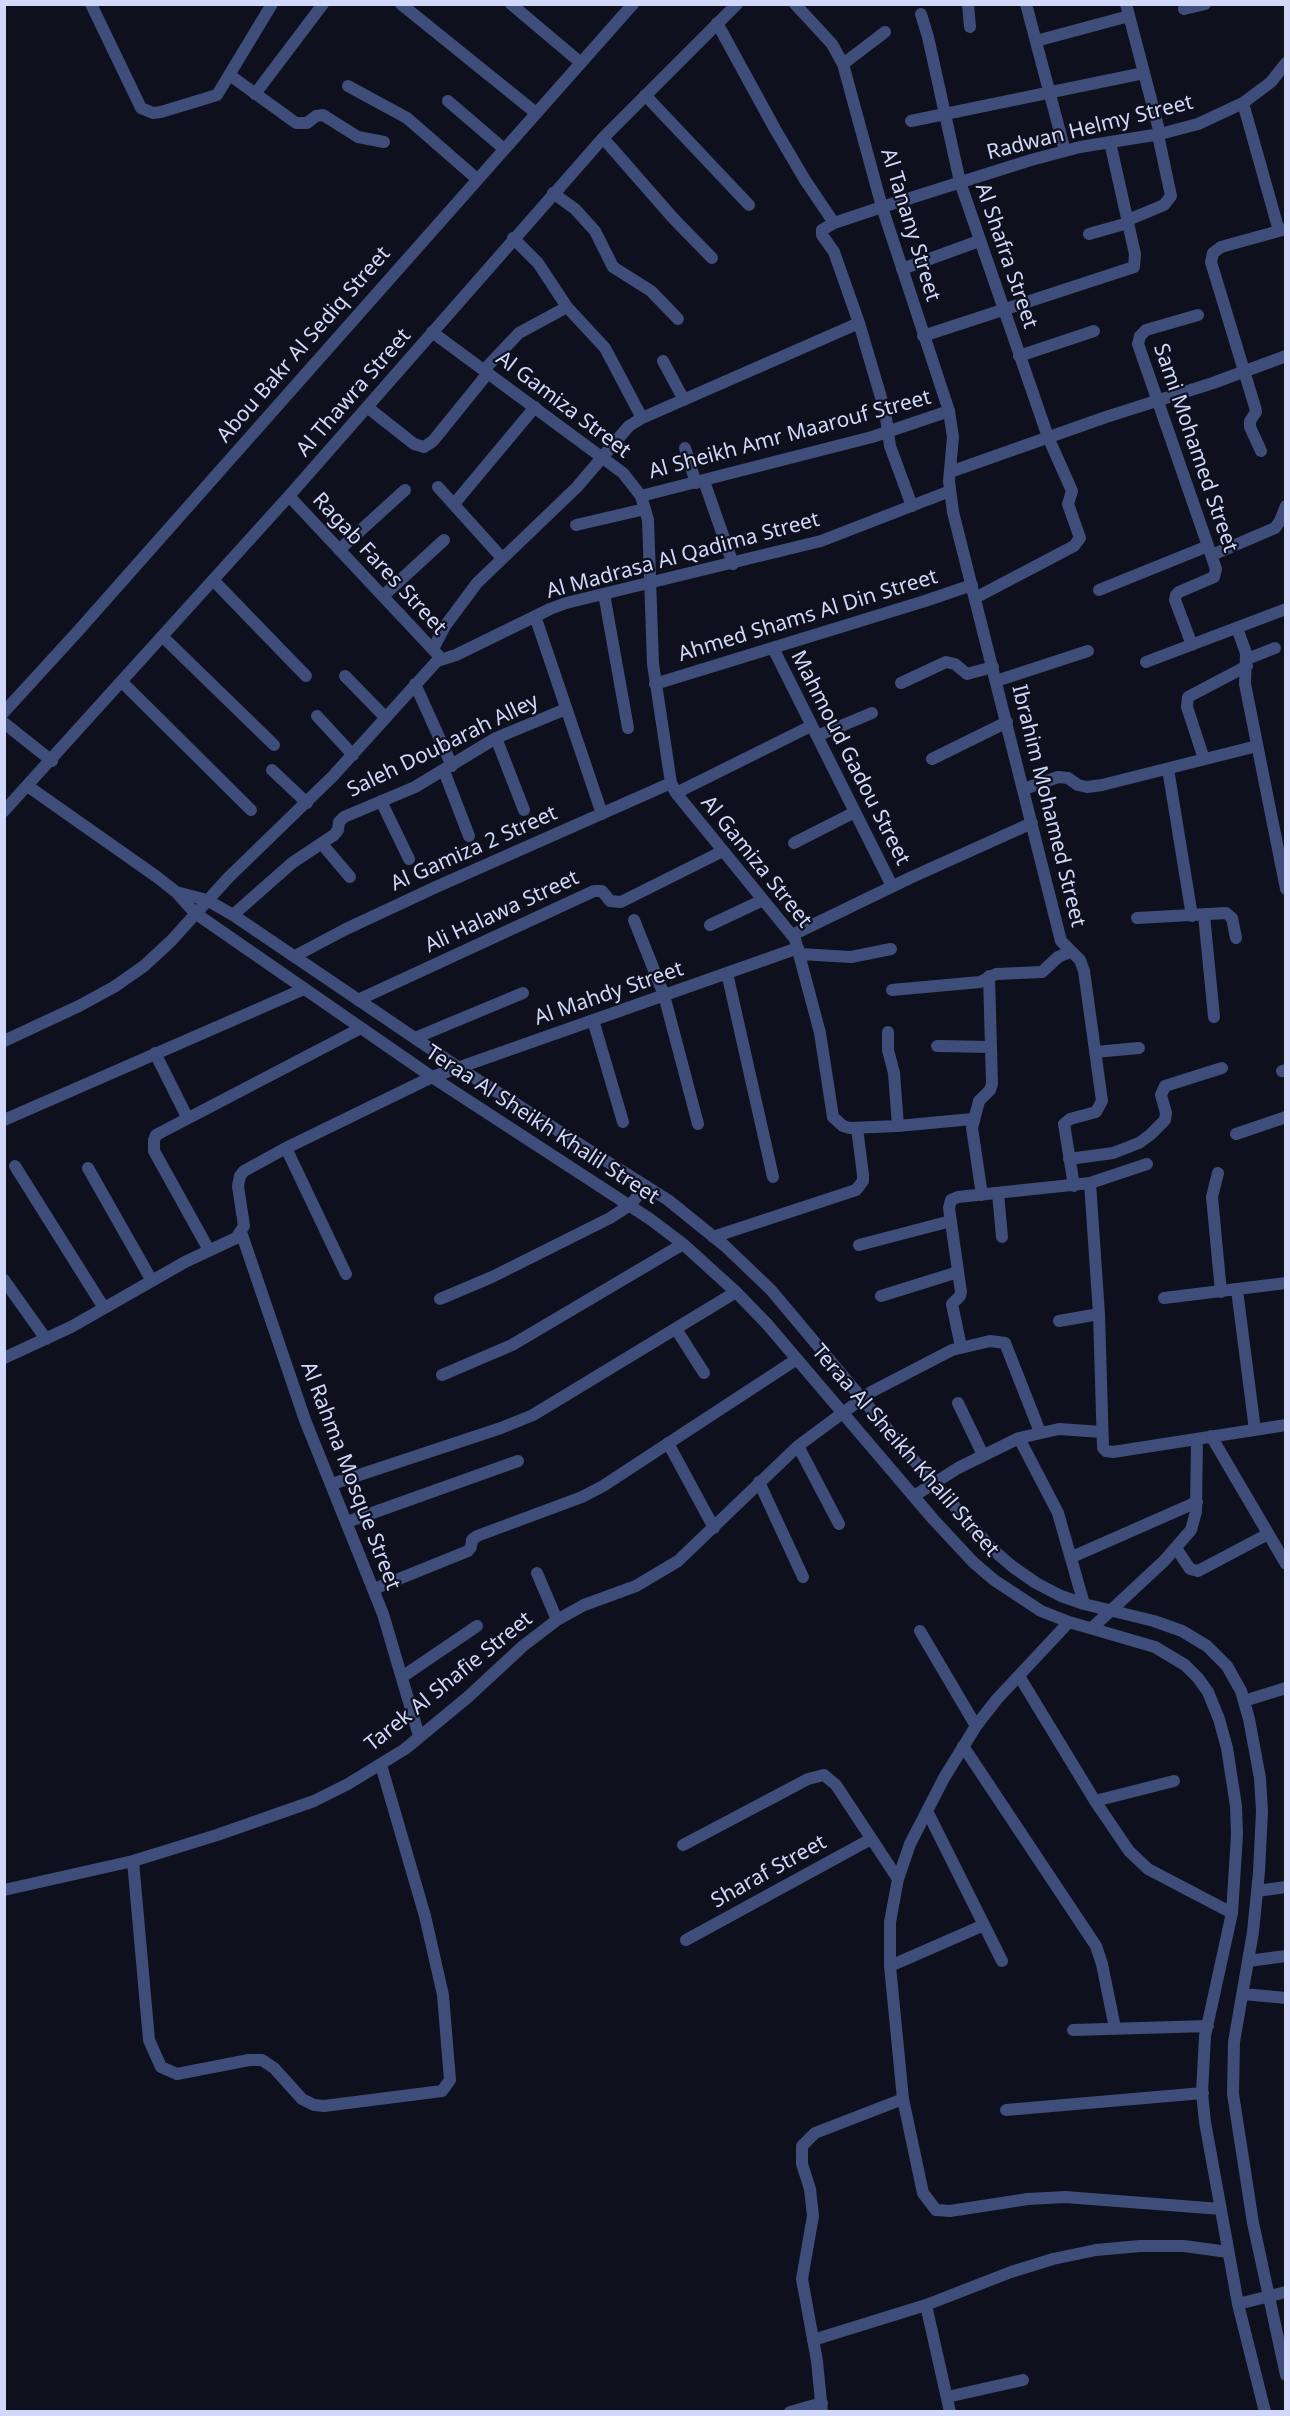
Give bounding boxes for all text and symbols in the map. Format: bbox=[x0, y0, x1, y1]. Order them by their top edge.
street label: Radwan Helmy Street bbox=[984, 90, 1196, 166]
street label: Al Tanany Street bbox=[875, 145, 945, 305]
street label: Al Shafra Street bbox=[969, 180, 1043, 332]
street label: Abou Bakr Al Sediq Street bbox=[212, 242, 396, 448]
street label: Al Thawra Street bbox=[292, 324, 416, 462]
street label: Sami Mohamed Street bbox=[1147, 340, 1243, 556]
street label: Al Gamiza Street bbox=[491, 346, 635, 464]
street label: Al Sheikh Amr Maarouf Street bbox=[646, 385, 934, 485]
street label: Ragab Fares Street bbox=[307, 488, 451, 640]
street label: Al Madrasa Al Qadima Street bbox=[544, 507, 822, 605]
street label: Ahmed Shams Al Din Street bbox=[675, 565, 941, 667]
street label: Mahmoud Gadou Street bbox=[785, 647, 915, 869]
street label: Ibrahim Mohamed Street bbox=[1006, 682, 1090, 930]
street label: Saleh Doubarah Alley bbox=[343, 689, 543, 803]
street label: Al Gamiza Street bbox=[695, 791, 817, 933]
street label: Al Gamiza 2 Street bbox=[387, 801, 561, 897]
street label: Ali Halawa Street bbox=[421, 865, 583, 959]
street label: Al Mahdy Street bbox=[531, 957, 687, 1031]
street label: Teraa Al Sheikh Khalil Street bbox=[421, 1040, 663, 1210]
street label: Teraa Al Sheikh Khalil Street bbox=[806, 1340, 1004, 1562]
street label: Al Rahma Mosque Street bbox=[295, 1358, 405, 1594]
street label: Tarek Al Shafie Street bbox=[360, 1607, 538, 1757]
street label: Sharaf Street bbox=[707, 1830, 831, 1914]

